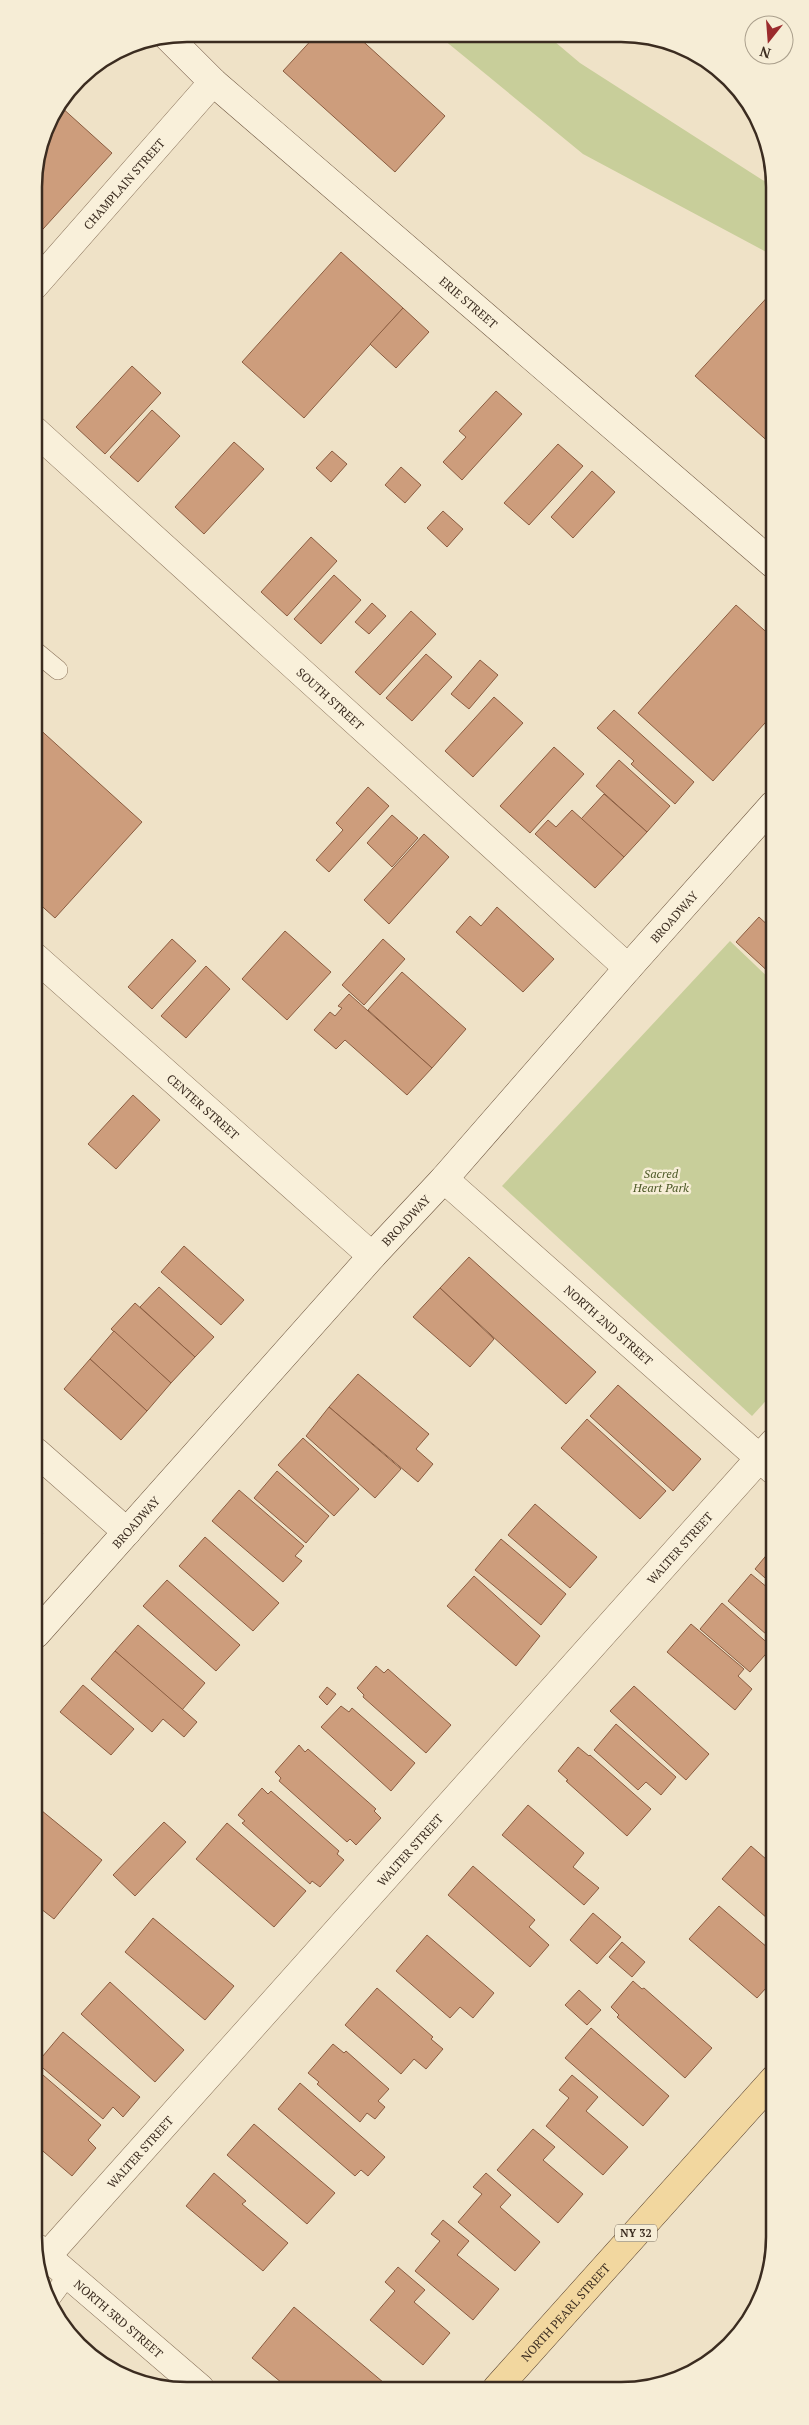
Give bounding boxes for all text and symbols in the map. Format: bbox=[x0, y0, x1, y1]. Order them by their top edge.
north arrow bbox=[744, 15, 794, 65]
text: N bbox=[757, 42, 773, 64]
street label: CHAMPLAIN STREET bbox=[80, 135, 168, 232]
street label: ERIE STREET bbox=[437, 273, 501, 332]
street label: SOUTH STREET bbox=[294, 664, 368, 733]
street label: BROADWAY bbox=[647, 887, 701, 946]
street label: CENTER STREET bbox=[164, 1070, 243, 1143]
park label: Sacred Heart Park bbox=[632, 1166, 689, 1195]
street label: BROADWAY bbox=[378, 1191, 433, 1249]
street label: NORTH 2ND STREET bbox=[561, 1282, 657, 1368]
street label: BROADWAY bbox=[109, 1493, 163, 1551]
street label: WALTER STREET bbox=[643, 1508, 716, 1587]
street label: WALTER STREET bbox=[374, 1810, 446, 1889]
street label: WALTER STREET bbox=[104, 2112, 176, 2191]
road number: NY 32 bbox=[615, 2224, 657, 2242]
street label: NORTH PEARL STREET bbox=[517, 2260, 613, 2364]
street label: NORTH 3RD STREET bbox=[71, 2276, 167, 2361]

